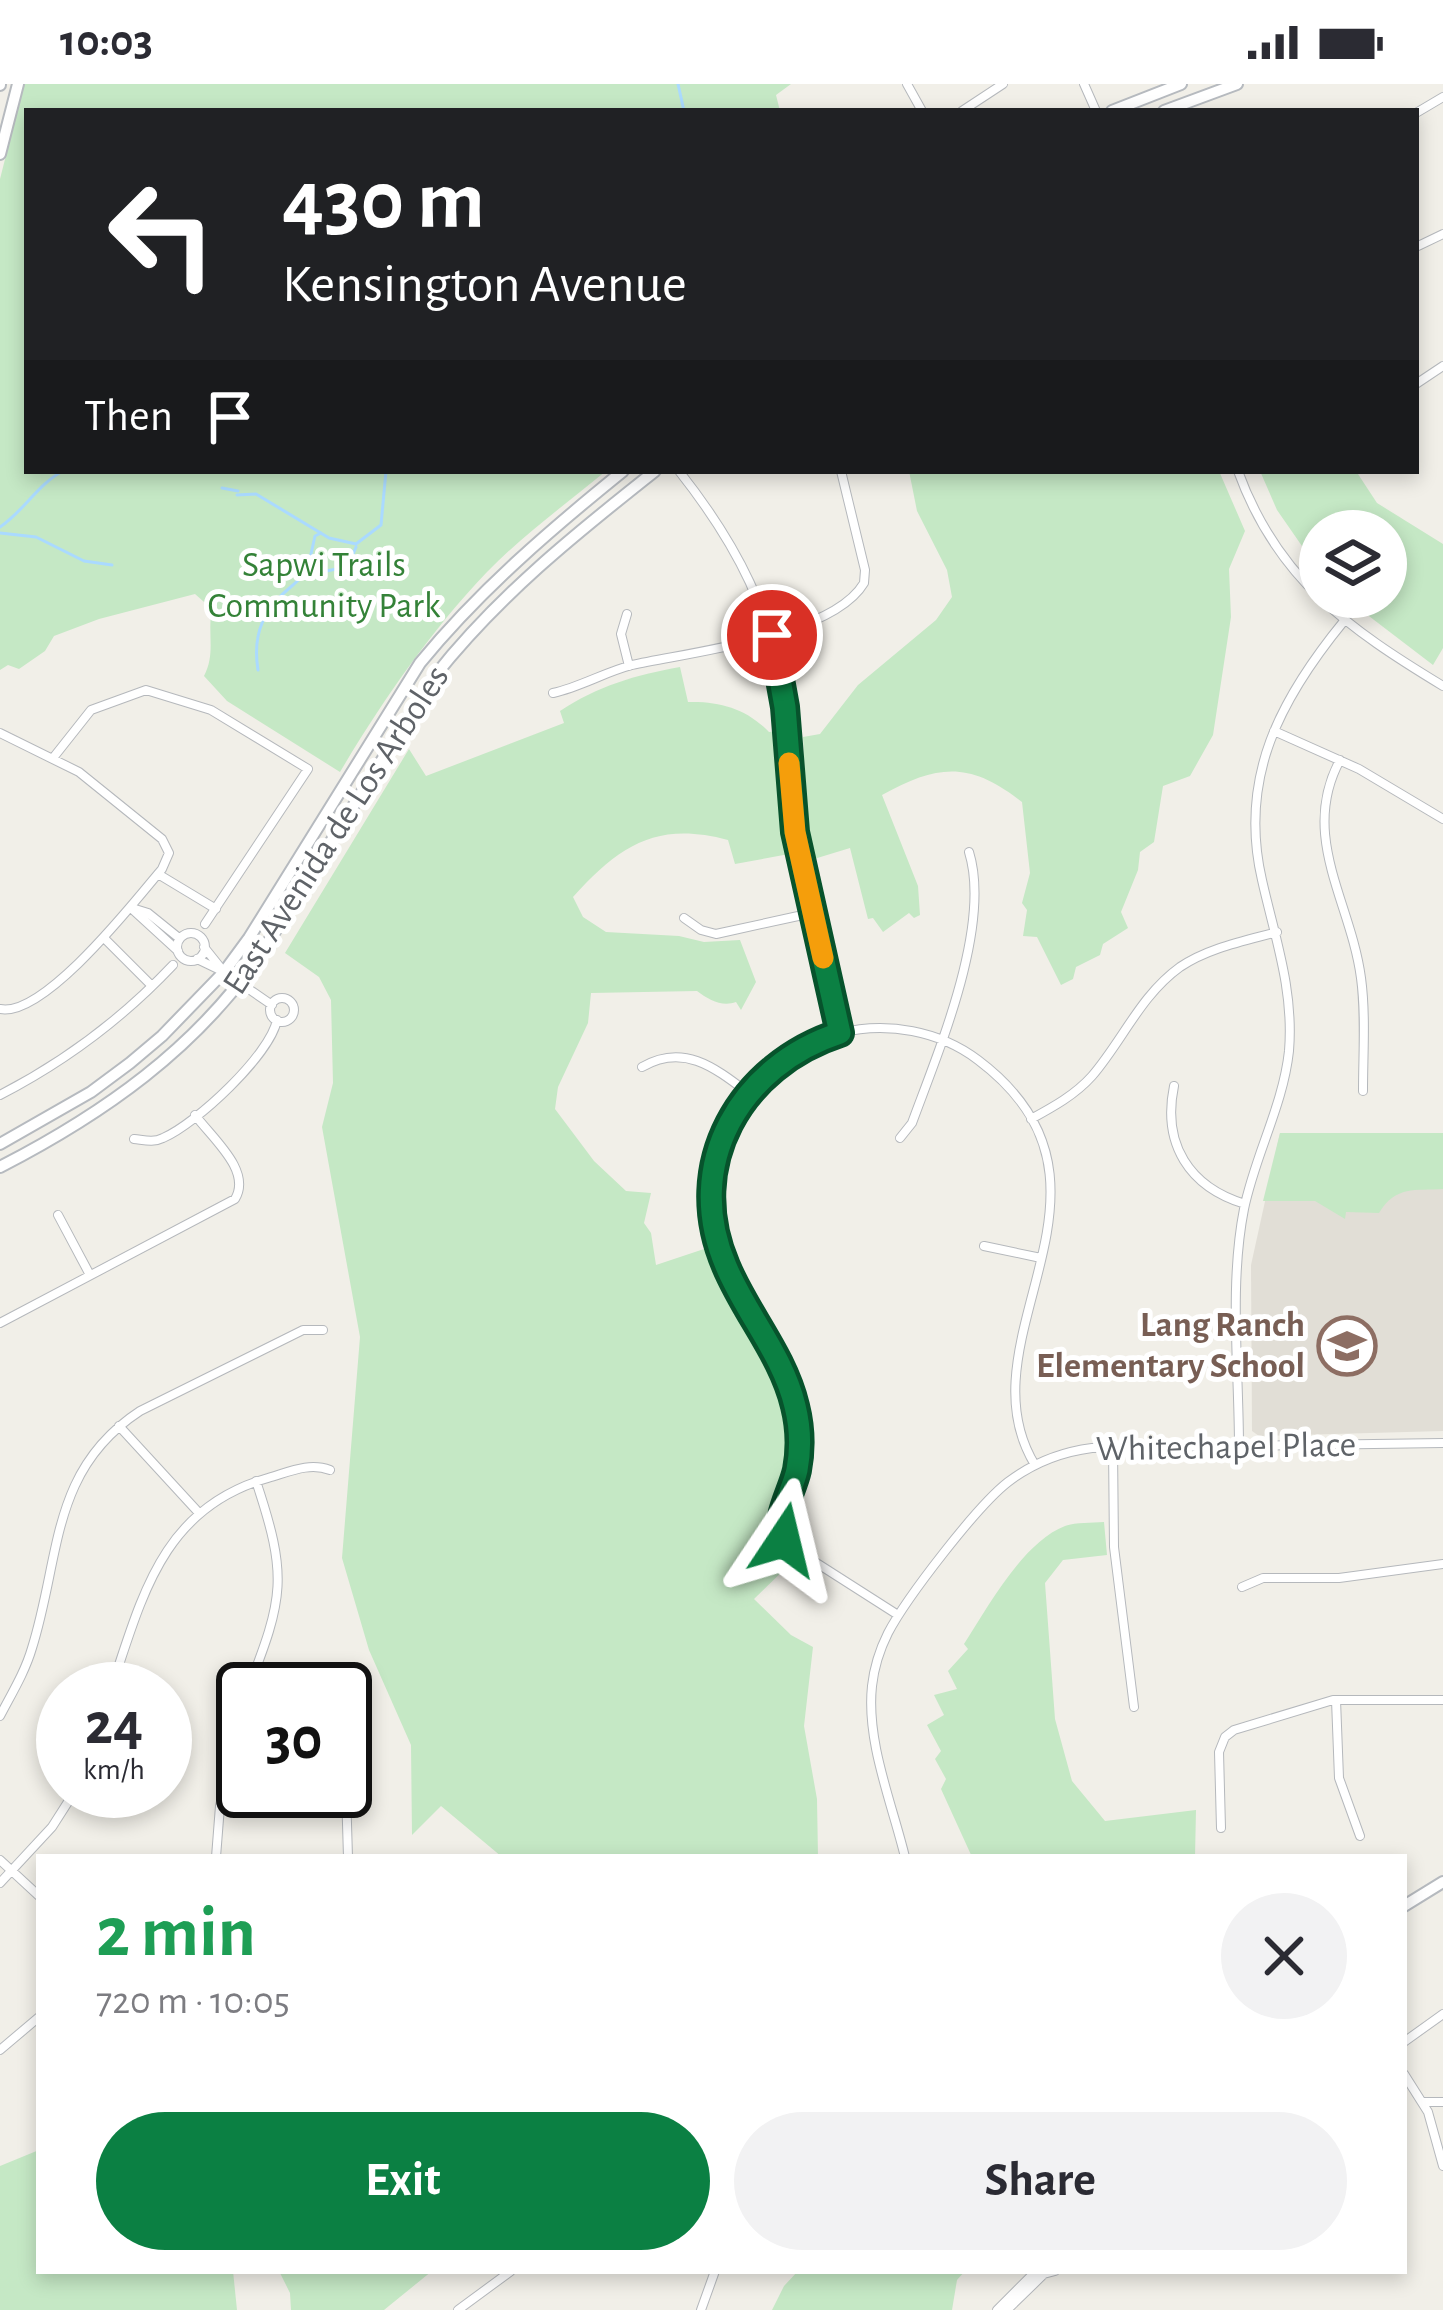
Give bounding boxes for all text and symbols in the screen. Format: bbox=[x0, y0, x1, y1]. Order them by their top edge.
text: 10:03 bbox=[60, 19, 153, 64]
icon: left bbox=[84, 156, 240, 312]
text: 430 m bbox=[282, 160, 485, 244]
text: Kensington Avenue bbox=[282, 258, 687, 312]
icon: arrive bbox=[197, 384, 263, 450]
text: Then bbox=[84, 394, 173, 439]
map controls bbox=[1299, 510, 1407, 618]
button: layers bbox=[1299, 510, 1407, 618]
park label: Sapwi Trails Community Park bbox=[208, 547, 441, 624]
pin bbox=[721, 584, 823, 686]
icon: arrive bbox=[739, 602, 805, 668]
street label: East Avenida de Los Arboles bbox=[216, 659, 456, 1001]
place label: Lang Ranch Elementary School bbox=[1036, 1307, 1305, 1384]
school or university icon: Lang Ranch Elementary School bbox=[1316, 1315, 1378, 1377]
street label: Whitechapel Place bbox=[1095, 1427, 1357, 1467]
position arrow bbox=[721, 1477, 847, 1603]
speed limit sign: 30 bbox=[216, 1662, 372, 1818]
text: 24 bbox=[85, 1695, 143, 1755]
text: km/h bbox=[83, 1755, 145, 1785]
button: close bbox=[1221, 1893, 1347, 2019]
text: 2 min bbox=[96, 1897, 256, 1969]
text: 720 m · 10:05 bbox=[96, 1982, 290, 2021]
button: Exit bbox=[96, 2112, 710, 2250]
button: Share bbox=[734, 2112, 1347, 2250]

